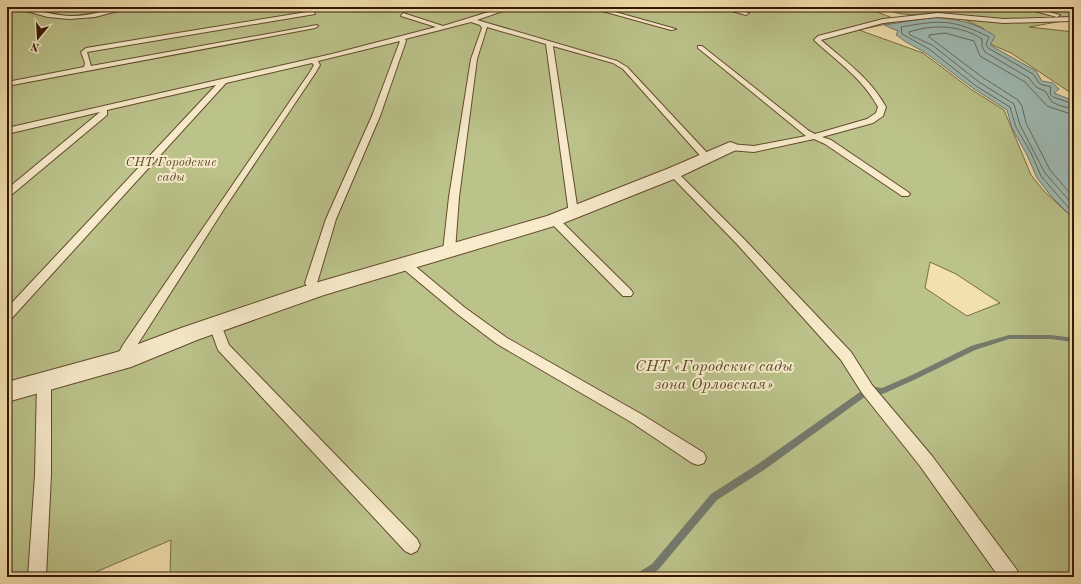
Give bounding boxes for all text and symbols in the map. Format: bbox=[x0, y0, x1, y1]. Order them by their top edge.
north arrow bbox=[18, 18, 58, 58]
text: N bbox=[29, 39, 41, 53]
park label: СНТ Городские сады bbox=[125, 156, 217, 184]
park label: СНТ «Городские сады зона Орловская» bbox=[635, 359, 793, 393]

